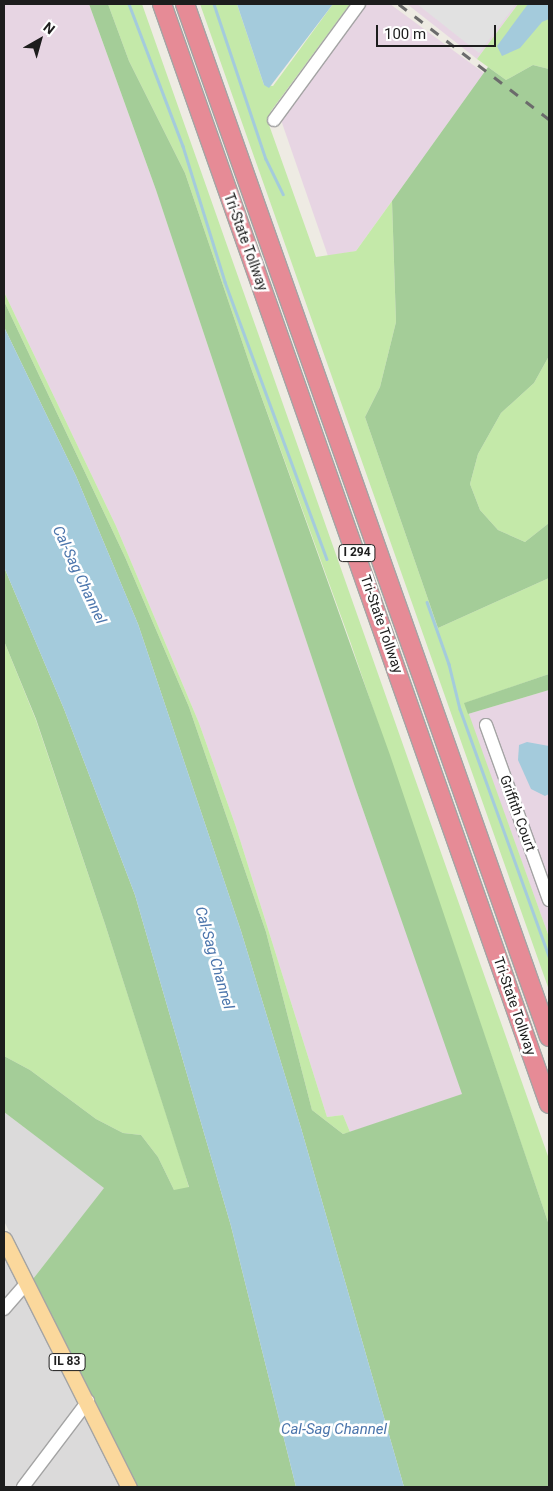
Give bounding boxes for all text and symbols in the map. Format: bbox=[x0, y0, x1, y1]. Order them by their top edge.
north arrow bbox=[15, 15, 65, 65]
scale bar bbox=[378, 15, 498, 47]
text: N bbox=[40, 19, 58, 38]
text: 100 m bbox=[384, 25, 426, 43]
street label: Tri-State Tollway bbox=[220, 191, 272, 293]
water label: Cal-Sag Channel bbox=[48, 523, 110, 627]
road number: I 294 bbox=[338, 544, 376, 562]
street label: Tri-State Tollway bbox=[357, 573, 407, 675]
street label: Griffith Court bbox=[496, 773, 540, 853]
water label: Cal-Sag Channel bbox=[191, 905, 237, 1011]
street label: Tri-State Tollway bbox=[490, 955, 540, 1057]
road number: IL 83 bbox=[48, 1352, 86, 1371]
water label: Cal-Sag Channel bbox=[281, 1421, 387, 1439]

